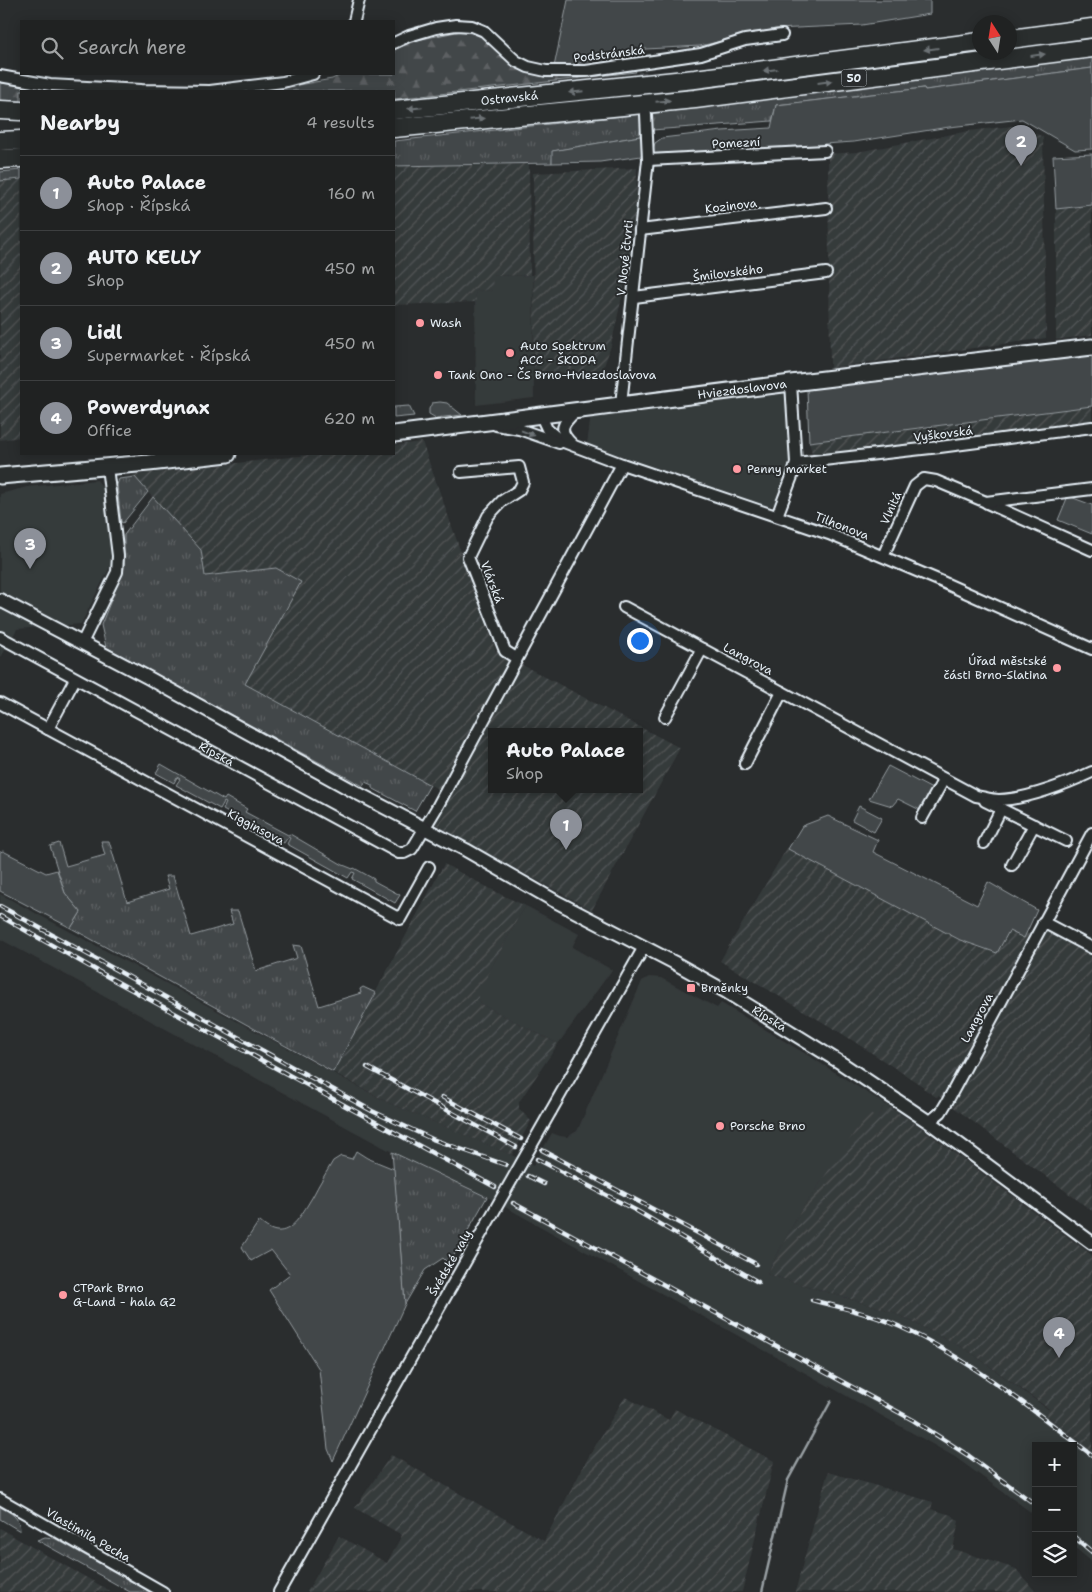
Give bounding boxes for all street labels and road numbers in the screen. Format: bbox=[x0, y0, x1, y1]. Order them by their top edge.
street label: Podstránská bbox=[573, 42, 646, 66]
road number: 50 bbox=[842, 70, 866, 86]
street label: Ostravská bbox=[480, 87, 539, 109]
street label: Pomezní bbox=[711, 134, 761, 152]
street label: Kozinova bbox=[704, 195, 758, 217]
street label: V Nové čtvrti bbox=[613, 219, 637, 297]
street label: Šmilovského bbox=[692, 261, 764, 285]
street label: Hviezdoslavova bbox=[697, 376, 788, 403]
street label: Vyškovská bbox=[912, 422, 974, 446]
street label: Vlnitá bbox=[877, 488, 906, 527]
street label: Tilhonova bbox=[813, 508, 872, 544]
street label: Vlárská bbox=[477, 559, 508, 606]
street label: Langrova bbox=[720, 639, 776, 679]
street label: Řípská bbox=[196, 738, 237, 770]
street label: Kigginsova bbox=[225, 805, 288, 849]
street label: Langrova bbox=[957, 990, 997, 1046]
street label: Řípská bbox=[749, 1002, 790, 1036]
street label: Švédské valy bbox=[425, 1227, 475, 1299]
street label: Vlastimila Pecha bbox=[43, 1504, 134, 1566]

